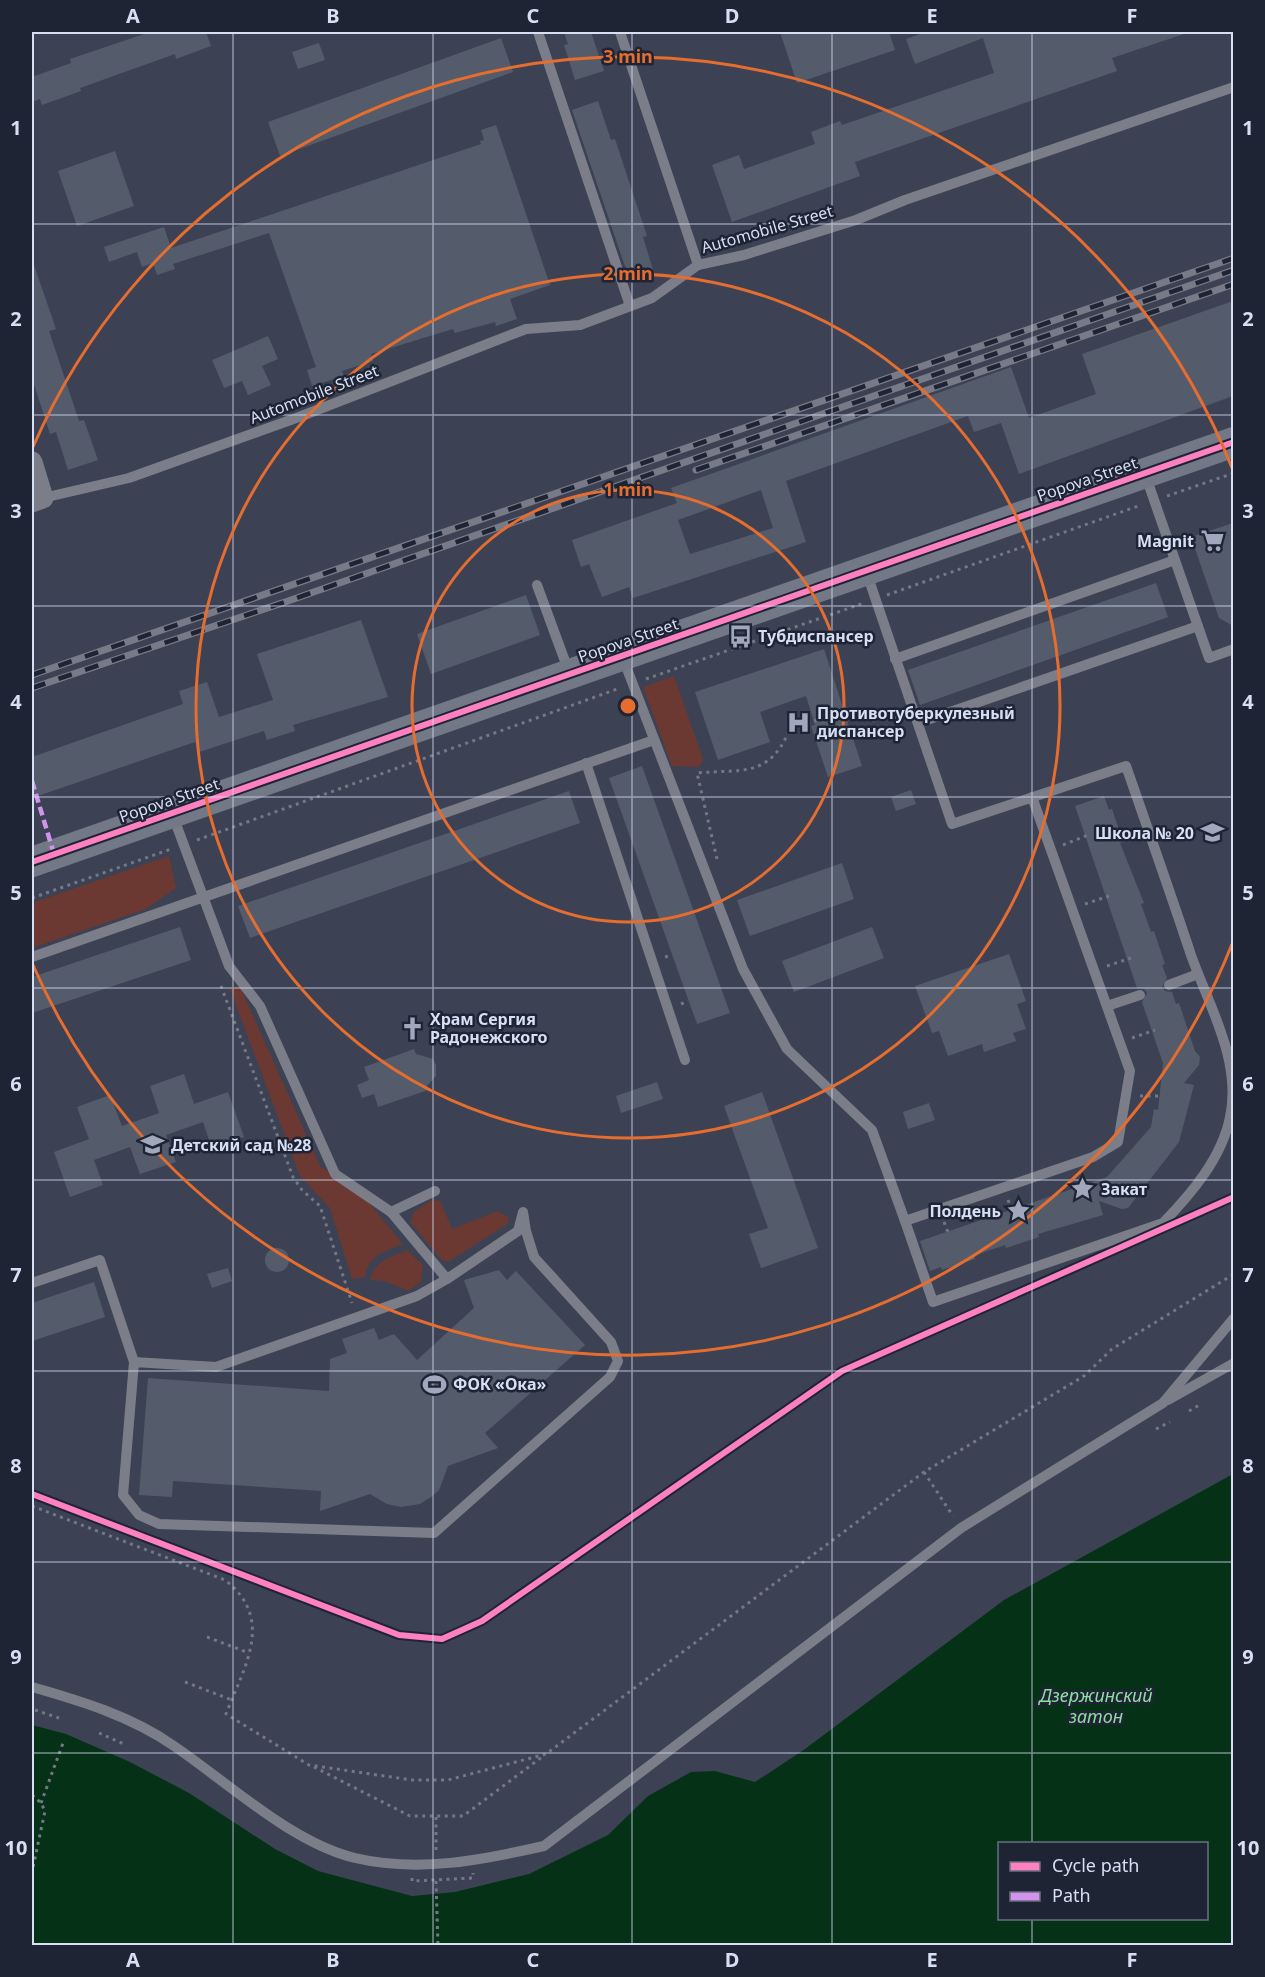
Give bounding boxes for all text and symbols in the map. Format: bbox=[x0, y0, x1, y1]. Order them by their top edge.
text: A bbox=[126, 2, 140, 29]
text: B bbox=[326, 2, 340, 29]
text: C bbox=[527, 2, 540, 29]
text: D bbox=[725, 2, 739, 29]
text: E bbox=[926, 2, 938, 29]
text: F bbox=[1127, 2, 1137, 29]
text: 3 min bbox=[603, 44, 653, 68]
text: 1 bbox=[10, 114, 22, 141]
text: 1 bbox=[1242, 114, 1254, 141]
street label: Automobile Street bbox=[699, 200, 836, 258]
text: 2 min bbox=[603, 261, 653, 285]
text: 2 bbox=[10, 305, 22, 332]
text: 2 bbox=[1242, 305, 1254, 332]
street label: Automobile Street bbox=[246, 359, 382, 429]
street label: Popova Street bbox=[1034, 452, 1140, 506]
text: 1 min bbox=[603, 477, 653, 501]
text: 3 bbox=[10, 497, 22, 524]
text: 3 bbox=[1242, 497, 1254, 524]
supermarket icon: Magnit bbox=[1199, 528, 1225, 554]
place label: Magnit bbox=[1137, 530, 1194, 552]
street label: Popova Street bbox=[575, 613, 681, 667]
bus stop icon: Тубдиспансер bbox=[727, 623, 753, 649]
place label: Тубдиспансер bbox=[758, 625, 874, 647]
text: 4 bbox=[10, 688, 22, 715]
text: 4 bbox=[1242, 688, 1254, 715]
centre of rings bbox=[618, 696, 638, 716]
place label: Противотуберкулезный диспансер bbox=[817, 702, 1015, 742]
hospital icon: Противотуберкулезный диспансер bbox=[786, 709, 812, 735]
street label: Popova Street bbox=[116, 773, 222, 827]
school or university icon: Школа № 20 bbox=[1199, 820, 1225, 846]
place label: Школа № 20 bbox=[1095, 822, 1194, 844]
text: 5 bbox=[10, 879, 22, 906]
text: 5 bbox=[1242, 879, 1254, 906]
place label: Храм Сергия Радонежского bbox=[430, 1008, 548, 1048]
church icon: Храм Сергия Радонежского bbox=[399, 1015, 425, 1041]
text: 6 bbox=[10, 1070, 22, 1097]
text: 6 bbox=[1242, 1070, 1254, 1097]
school or university icon: Детский сад №28 bbox=[140, 1132, 166, 1158]
place label: Детский сад №28 bbox=[171, 1134, 312, 1156]
place icon: Закат bbox=[1070, 1176, 1096, 1202]
place label: Закат bbox=[1101, 1178, 1147, 1200]
place icon: Полдень bbox=[1006, 1198, 1032, 1224]
place label: Полдень bbox=[929, 1200, 1001, 1222]
text: 7 bbox=[10, 1261, 22, 1288]
text: 7 bbox=[1242, 1261, 1254, 1288]
sports icon: ФОК «Ока» bbox=[422, 1371, 448, 1397]
place label: ФОК «Ока» bbox=[453, 1373, 546, 1395]
text: 8 bbox=[10, 1452, 22, 1479]
text: 8 bbox=[1242, 1452, 1254, 1479]
text: 9 bbox=[10, 1643, 22, 1670]
text: 9 bbox=[1242, 1643, 1254, 1670]
water label: Дзержинский затон bbox=[1037, 1683, 1153, 1728]
text: 10 bbox=[5, 1834, 27, 1861]
text: 10 bbox=[1237, 1834, 1259, 1861]
legend bbox=[998, 1842, 1208, 1920]
text: Cycle path bbox=[1052, 1853, 1139, 1877]
text: Path bbox=[1052, 1883, 1091, 1907]
text: A bbox=[126, 1946, 140, 1973]
text: B bbox=[326, 1946, 340, 1973]
text: C bbox=[527, 1946, 540, 1973]
text: D bbox=[725, 1946, 739, 1973]
text: E bbox=[926, 1946, 938, 1973]
text: F bbox=[1127, 1946, 1137, 1973]

